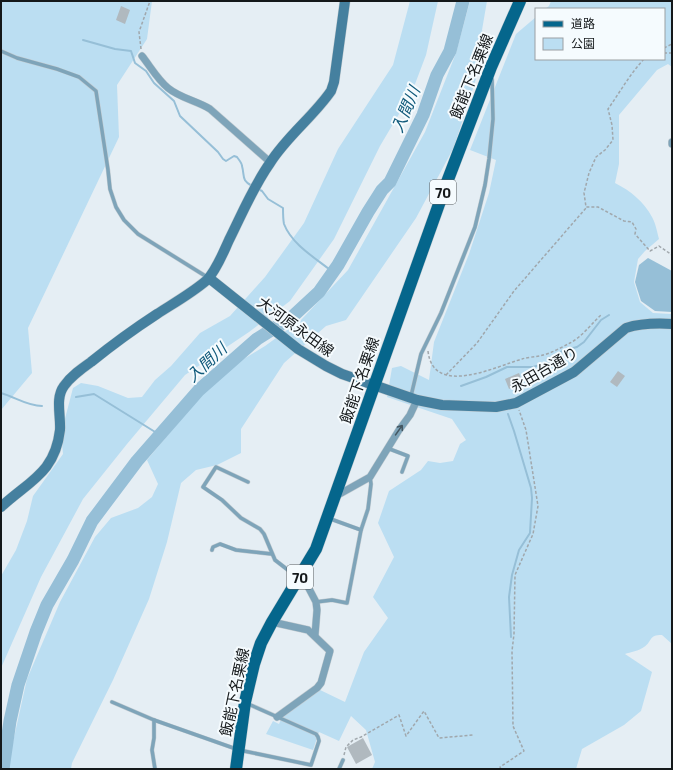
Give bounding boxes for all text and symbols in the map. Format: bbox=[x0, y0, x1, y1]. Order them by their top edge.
legend bbox=[535, 8, 665, 60]
text: 道路 bbox=[571, 16, 595, 30]
street label: 飯能下名栗線 bbox=[446, 31, 496, 121]
text: 公園 bbox=[571, 36, 595, 50]
water label: 入間川 bbox=[387, 81, 424, 135]
road number: 70 bbox=[430, 180, 456, 204]
street label: 大河原永田線 bbox=[254, 292, 338, 360]
street label: 飯能下名栗線 bbox=[336, 335, 382, 425]
water label: 入間川 bbox=[182, 337, 231, 385]
street label: 永田台通り bbox=[507, 342, 581, 396]
one-way arrow bbox=[395, 425, 403, 436]
road number: 70 bbox=[287, 565, 313, 589]
street label: 飯能下名栗線 bbox=[216, 646, 252, 738]

